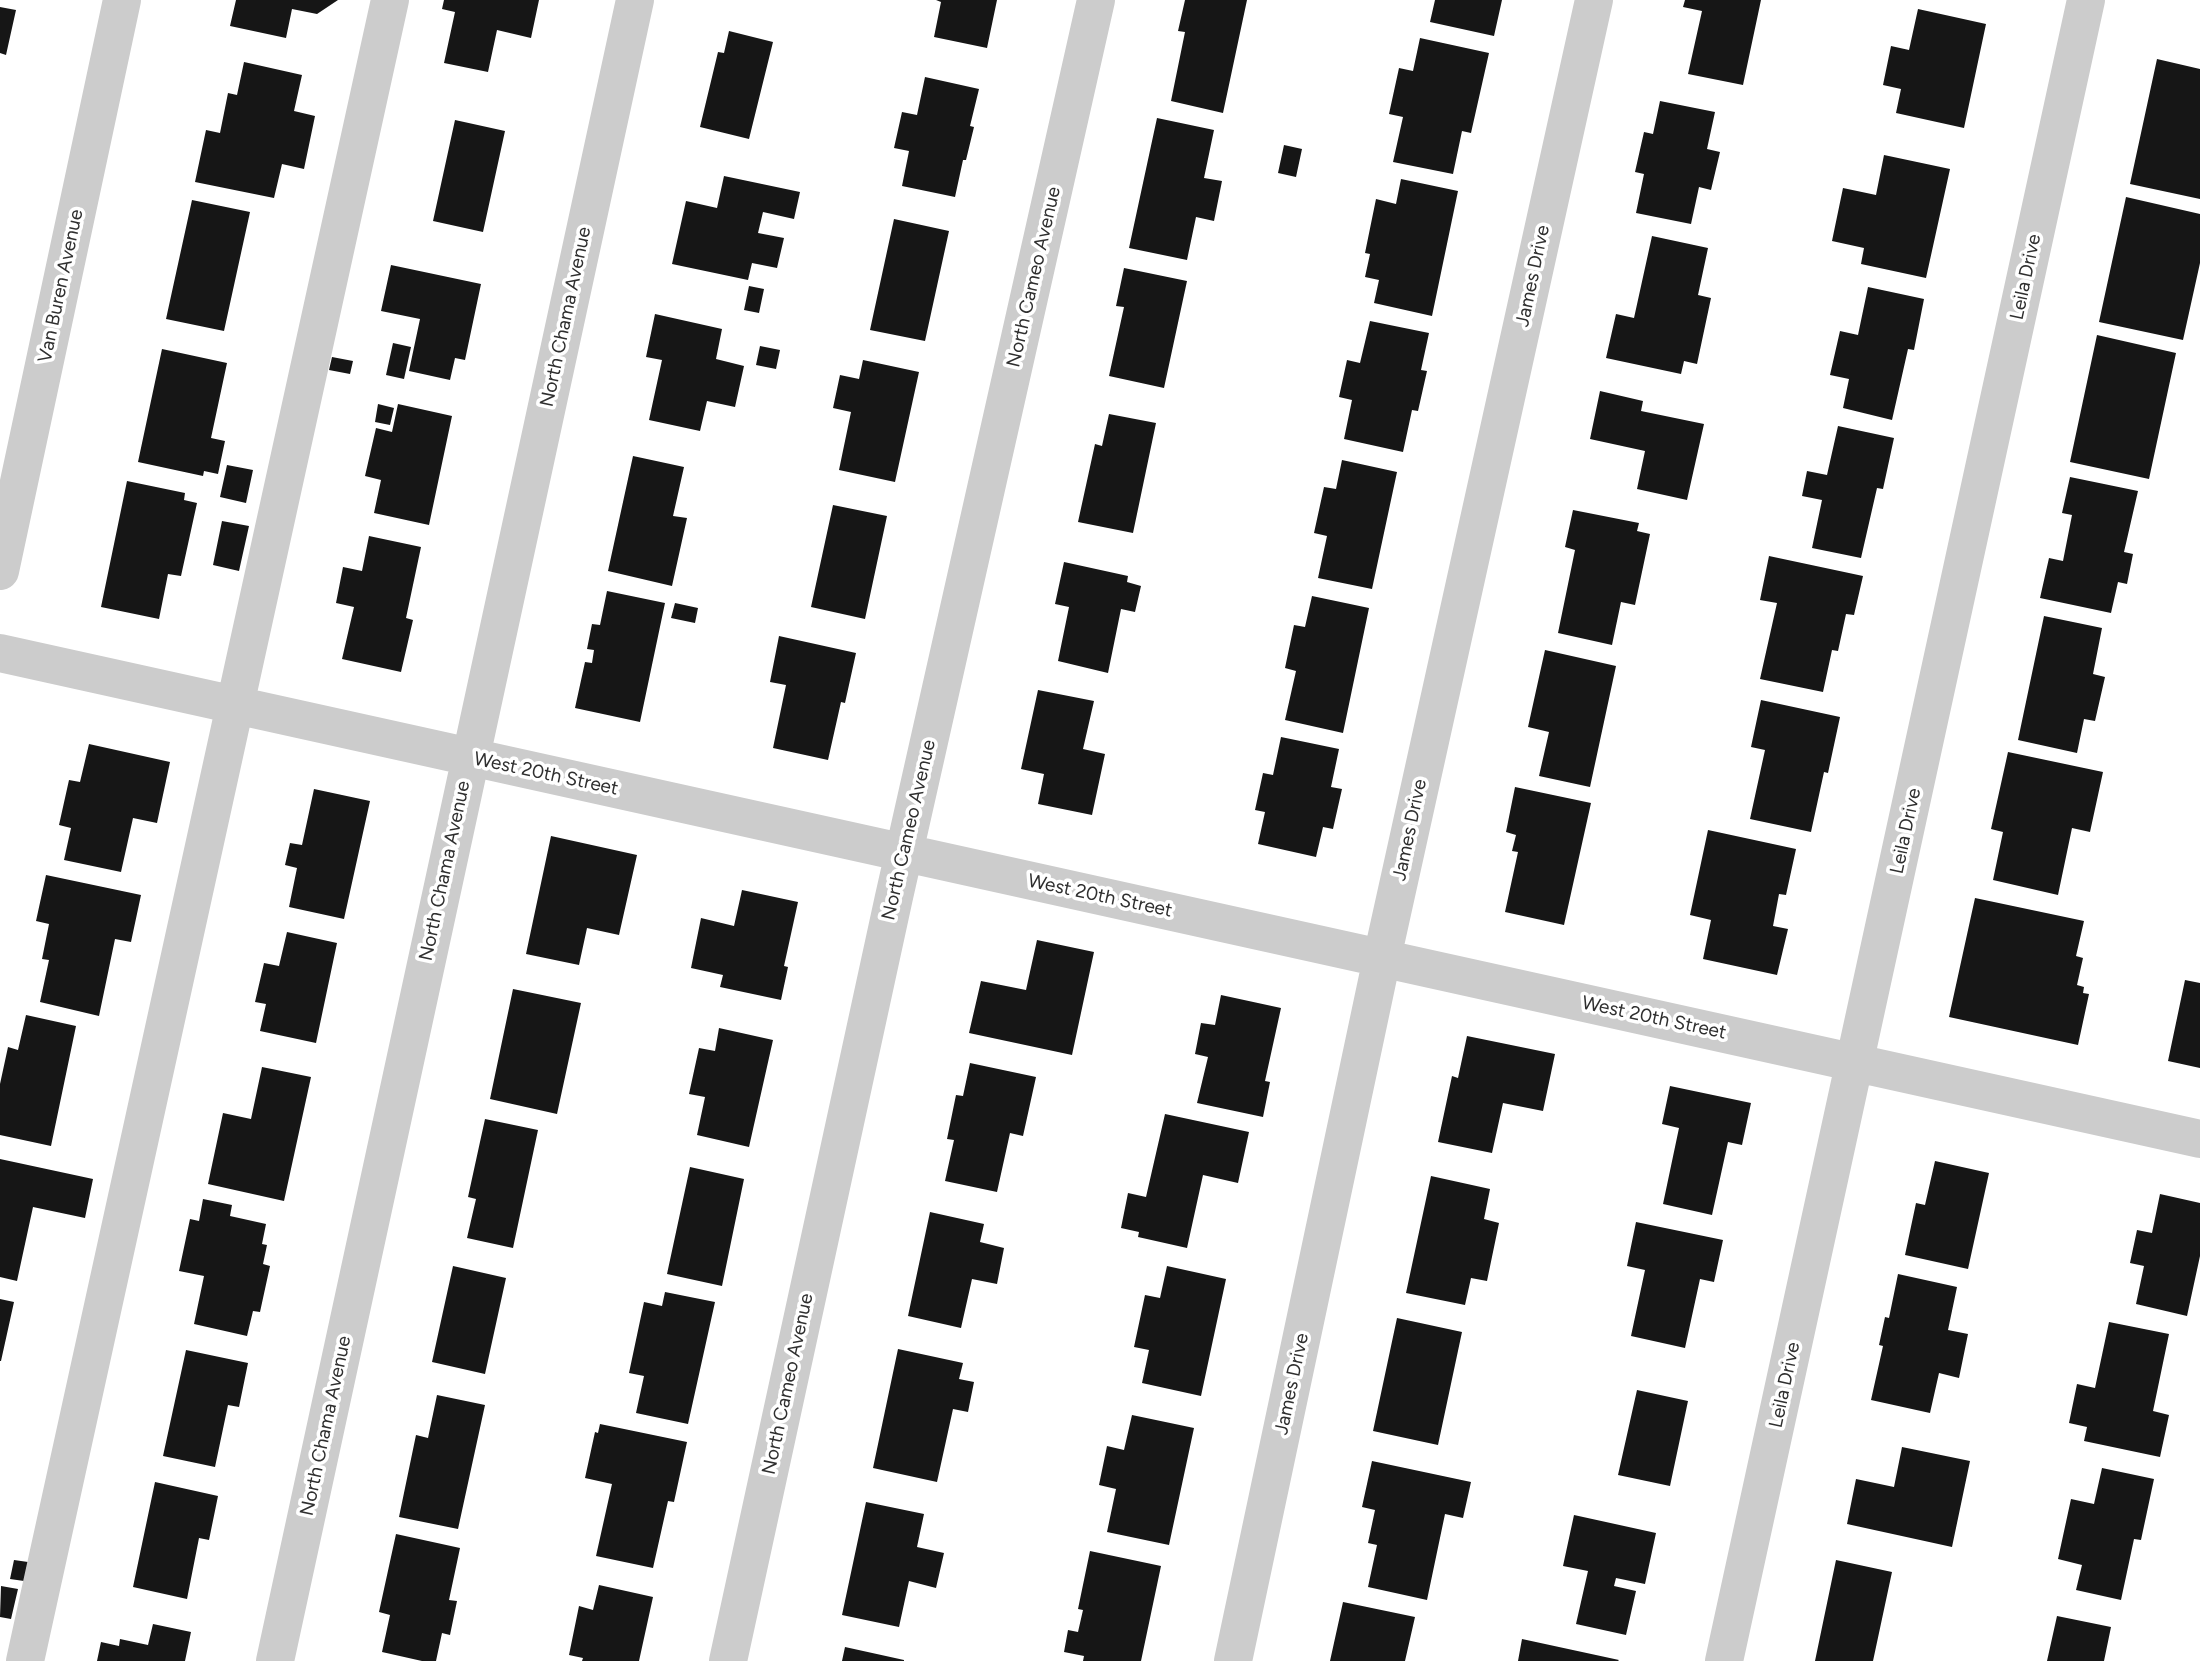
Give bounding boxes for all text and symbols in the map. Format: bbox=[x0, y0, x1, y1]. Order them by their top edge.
street label: North Cameo Avenue bbox=[1002, 185, 1066, 369]
street label: Van Buren Avenue bbox=[34, 207, 88, 365]
street label: James Drive bbox=[1511, 223, 1555, 329]
street label: North Chama Avenue bbox=[536, 225, 596, 409]
street label: Leila Drive bbox=[2006, 232, 2046, 322]
street label: North Cameo Avenue bbox=[877, 738, 941, 922]
street label: West 20th Street bbox=[472, 748, 620, 800]
street label: James Drive bbox=[1388, 777, 1432, 883]
street label: North Chama Avenue bbox=[415, 779, 475, 963]
street label: Leila Drive bbox=[1886, 786, 1926, 876]
street label: West 20th Street bbox=[1026, 870, 1174, 922]
street label: West 20th Street bbox=[1580, 992, 1728, 1044]
street label: North Cameo Avenue bbox=[758, 1291, 818, 1477]
street label: James Drive bbox=[1270, 1331, 1314, 1437]
street label: North Chama Avenue bbox=[296, 1334, 356, 1518]
street label: Leila Drive bbox=[1765, 1340, 1805, 1430]

